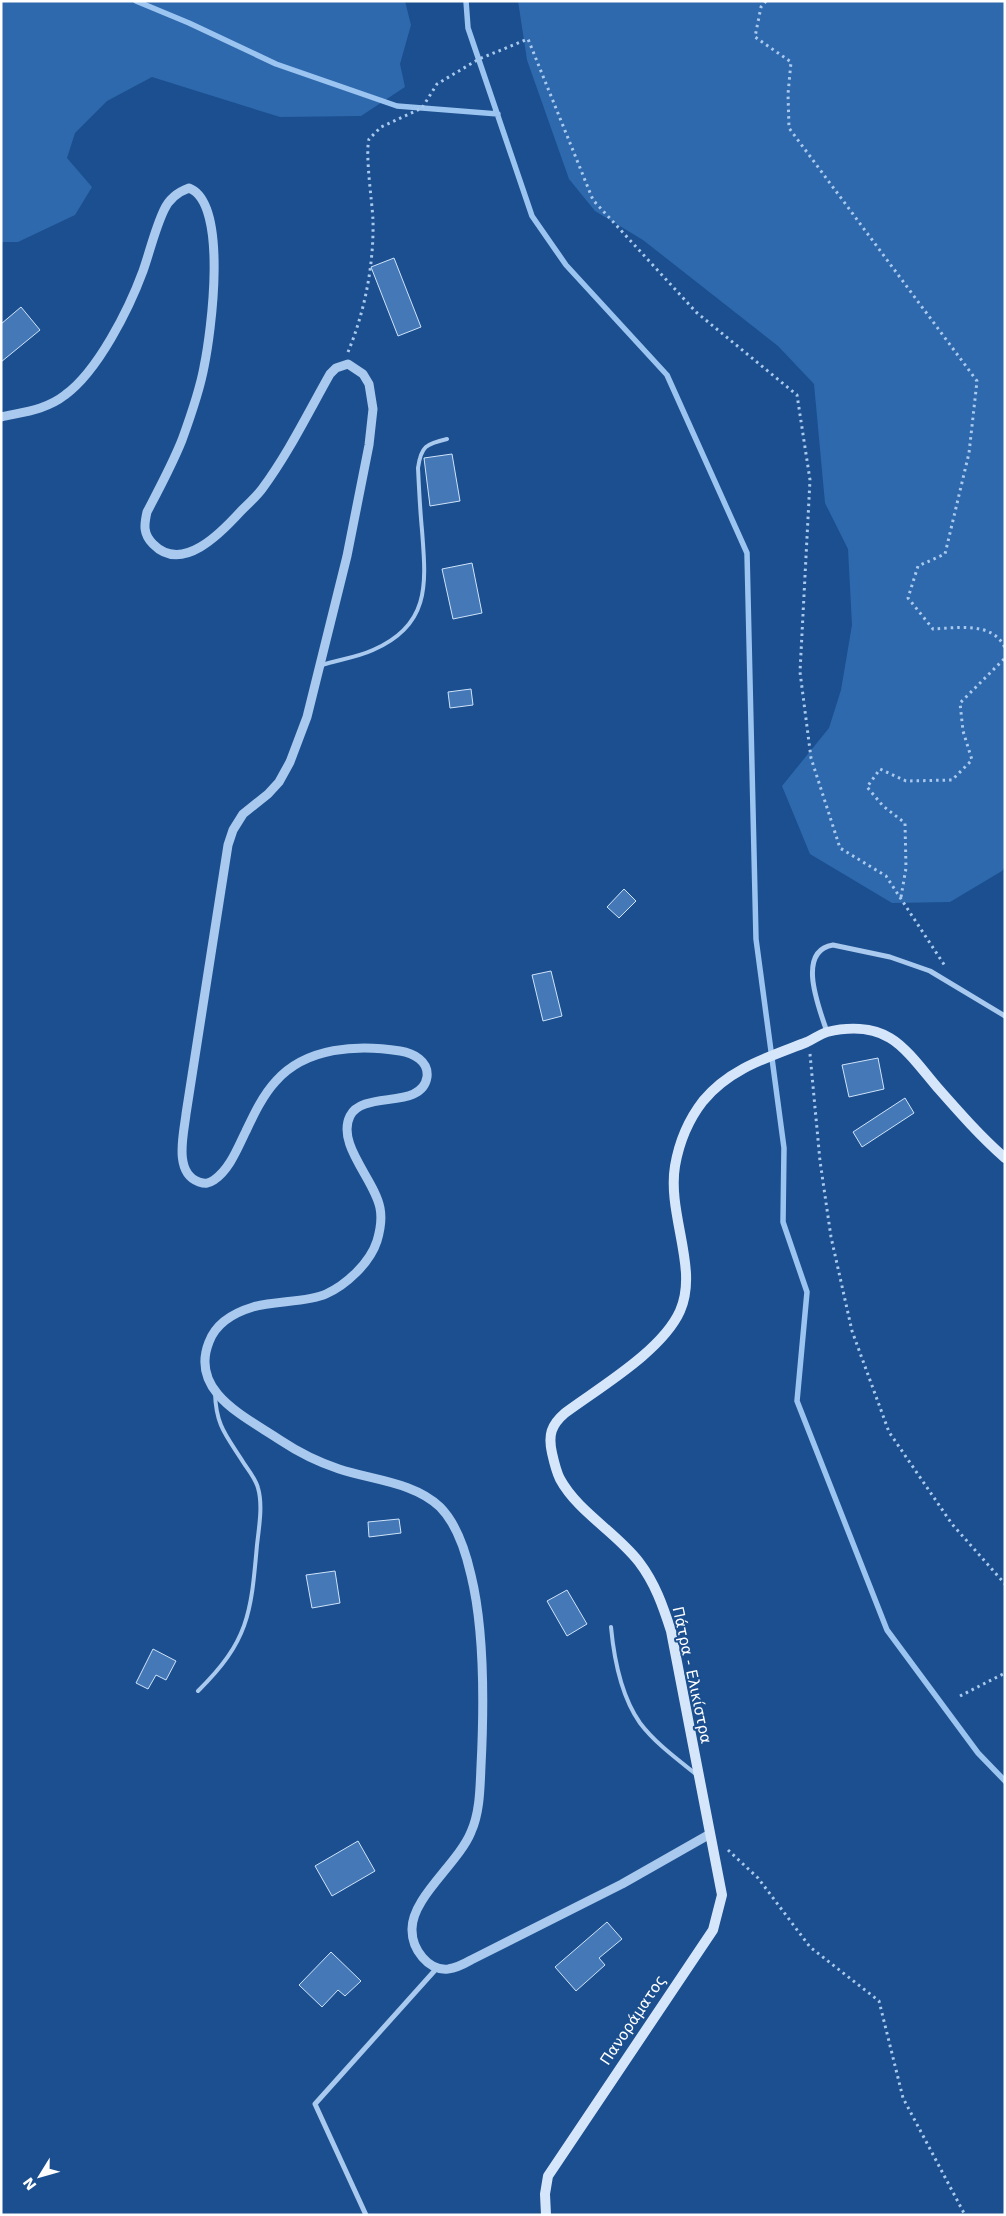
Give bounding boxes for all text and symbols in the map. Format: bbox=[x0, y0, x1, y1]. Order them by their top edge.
street label: Πάτρα - Ελικίστρα bbox=[669, 1605, 715, 1745]
street label: Πανοράματος bbox=[596, 1972, 670, 2068]
north arrow bbox=[15, 2151, 65, 2201]
text: N bbox=[20, 2174, 40, 2193]

